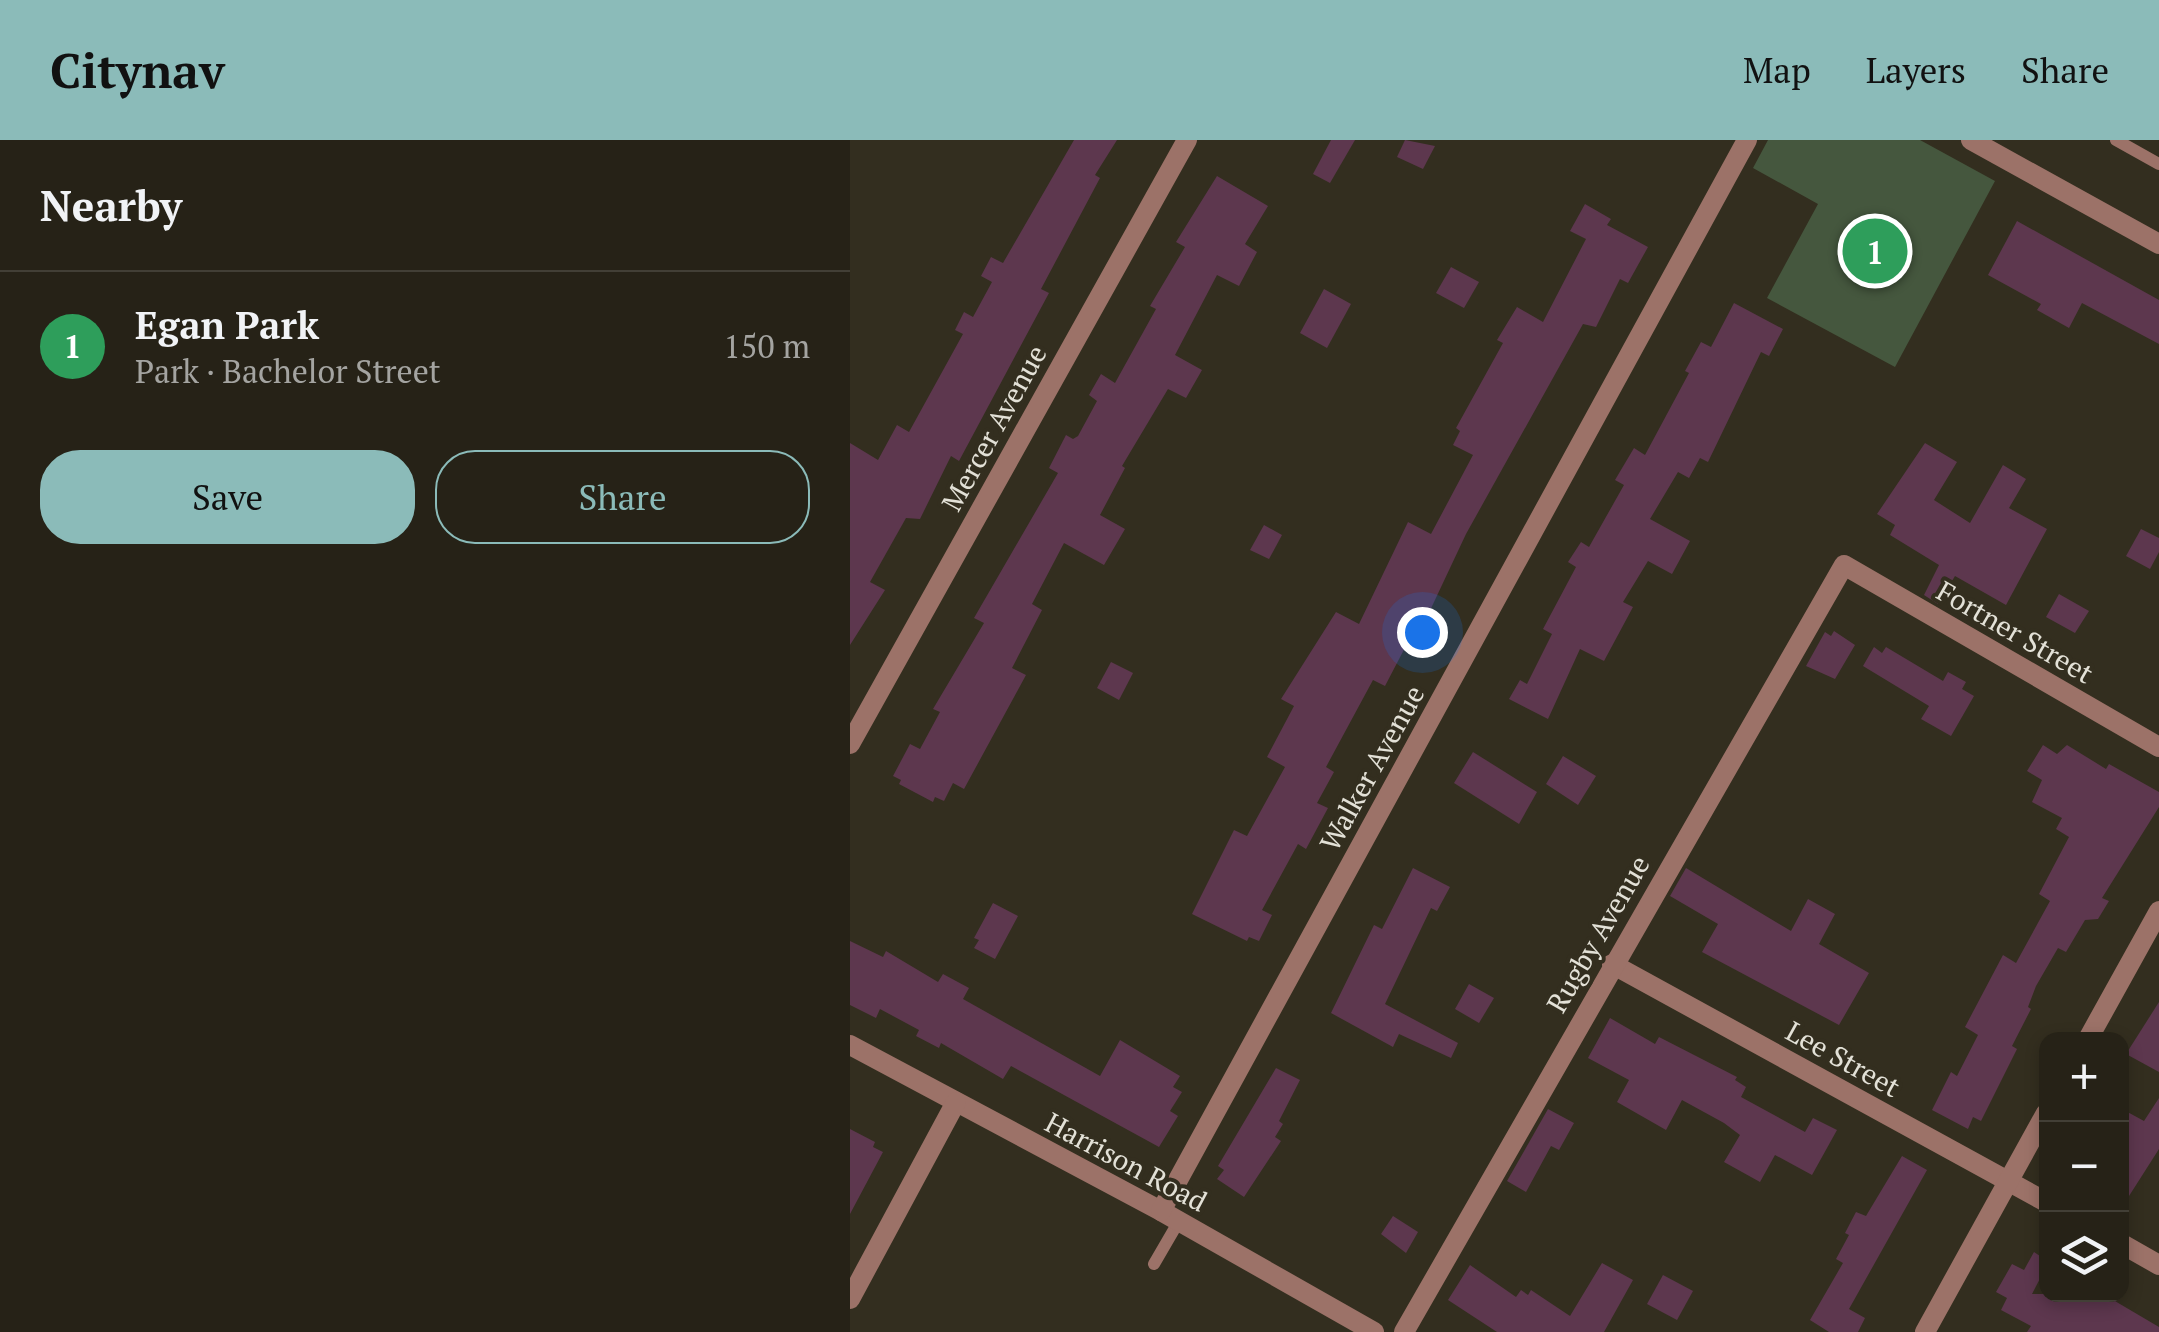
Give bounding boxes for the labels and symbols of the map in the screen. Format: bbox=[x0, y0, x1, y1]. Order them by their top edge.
pin: 1 bbox=[1842, 214, 1908, 288]
street label: Mercer Avenue bbox=[933, 338, 1054, 517]
street label: Fortner Street bbox=[1930, 572, 2101, 692]
your location bbox=[1397, 607, 1448, 658]
street label: Walker Avenue bbox=[1311, 678, 1432, 857]
street label: Rugby Avenue bbox=[1538, 849, 1657, 1019]
street label: Lee Street bbox=[1780, 1012, 1907, 1105]
street label: Harrison Road bbox=[1039, 1103, 1213, 1220]

